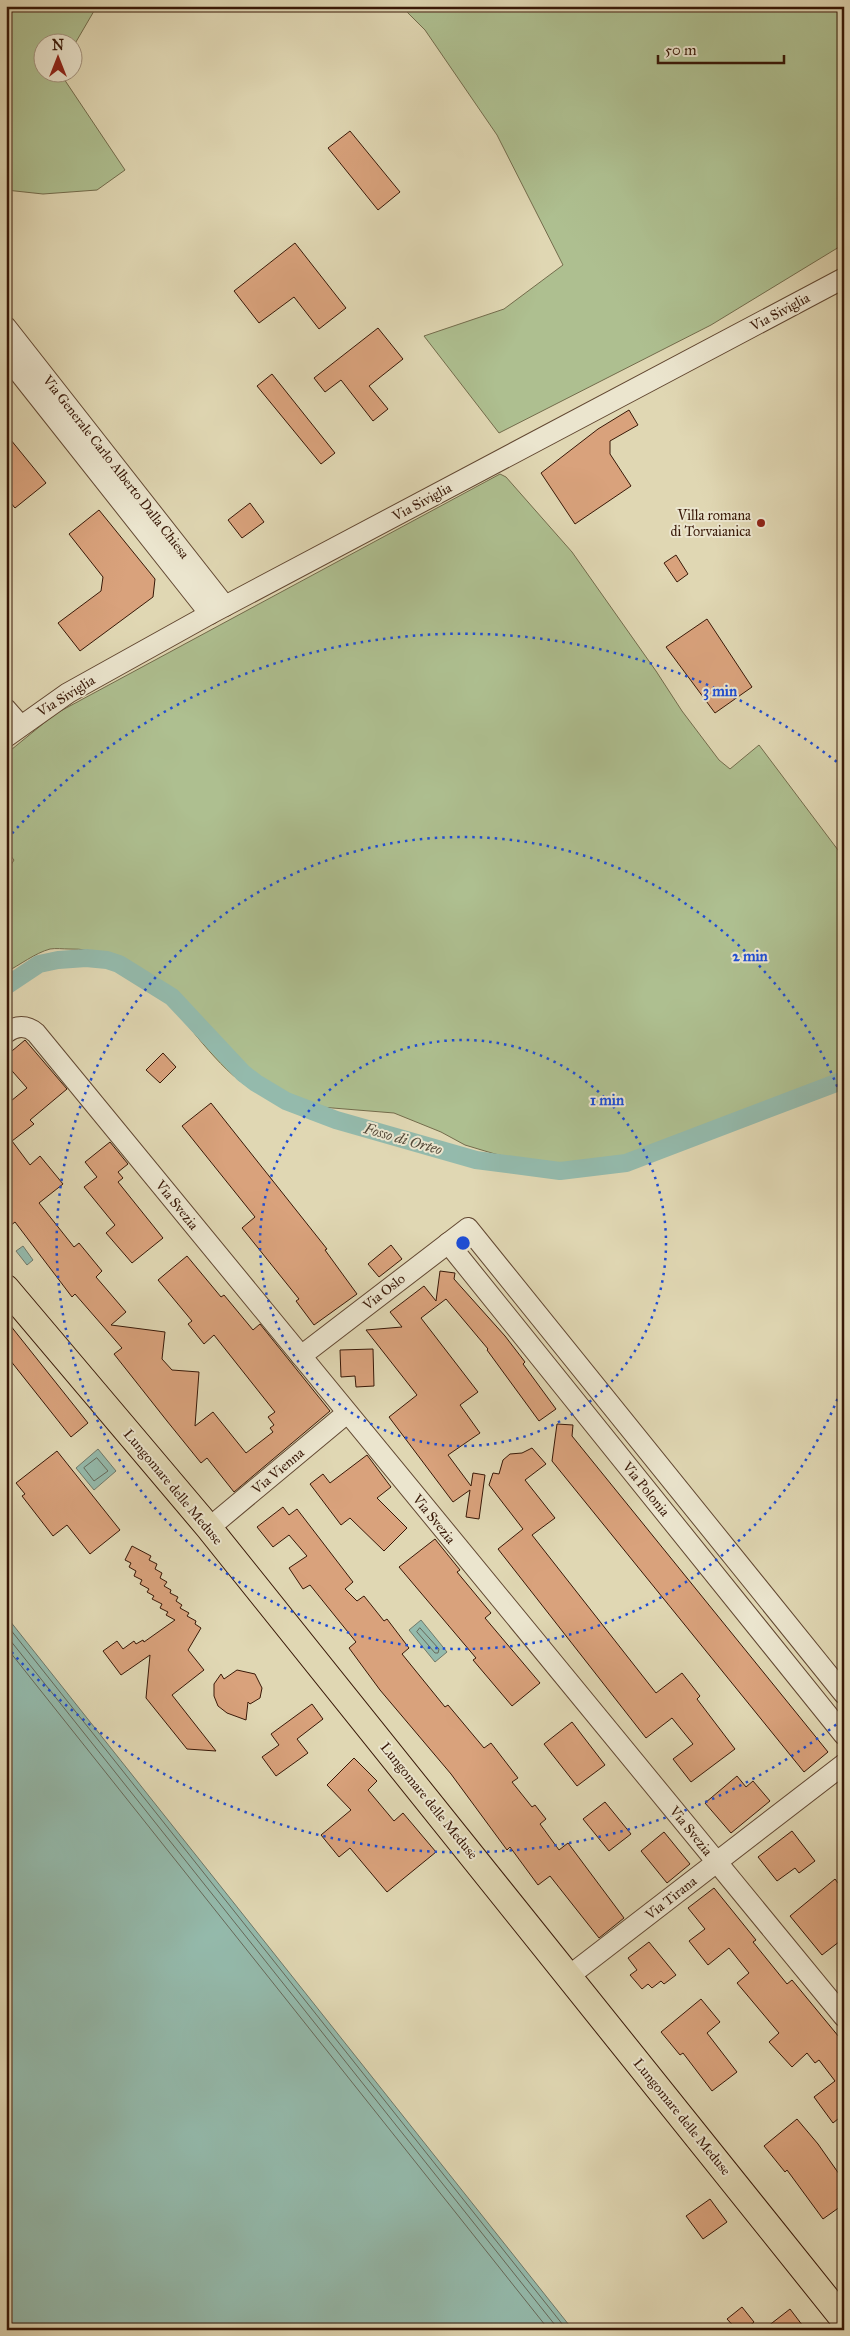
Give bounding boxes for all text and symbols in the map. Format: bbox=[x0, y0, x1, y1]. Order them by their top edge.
north arrow bbox=[32, 32, 82, 82]
scale bar bbox=[658, 32, 784, 64]
text: N bbox=[52, 37, 64, 54]
text: 50 m bbox=[665, 41, 697, 59]
street label: Via Siviglia bbox=[746, 289, 813, 335]
street label: Via Generale Carlo Alberto Dalla Chiesa bbox=[39, 371, 193, 562]
street label: Via Siviglia bbox=[388, 479, 455, 525]
place label: Villa romana di Torvaianica bbox=[671, 507, 751, 540]
marker: Villa romana di Torvaianica bbox=[755, 517, 767, 529]
street label: Via Siviglia bbox=[33, 672, 98, 721]
text: 3 min bbox=[703, 682, 738, 701]
text: 2 min bbox=[732, 947, 769, 965]
text: 1 min bbox=[590, 1091, 625, 1109]
water label: Fosso di Orteo bbox=[361, 1119, 445, 1159]
street label: Via Svezia bbox=[151, 1176, 202, 1233]
centre of rings bbox=[454, 1234, 472, 1252]
street label: Via Oslo bbox=[359, 1270, 409, 1314]
street label: Lungomare delle Meduse bbox=[120, 1426, 226, 1548]
street label: Via Vienna bbox=[248, 1444, 308, 1498]
street label: Via Polonia bbox=[618, 1457, 673, 1520]
street label: Via Svezia bbox=[408, 1490, 459, 1547]
street label: Lungomare delle Meduse bbox=[377, 1739, 481, 1863]
street label: Via Svezia bbox=[665, 1802, 716, 1859]
street label: Via Tirana bbox=[641, 1873, 700, 1924]
street label: Lungomare delle Meduse bbox=[630, 2055, 734, 2179]

